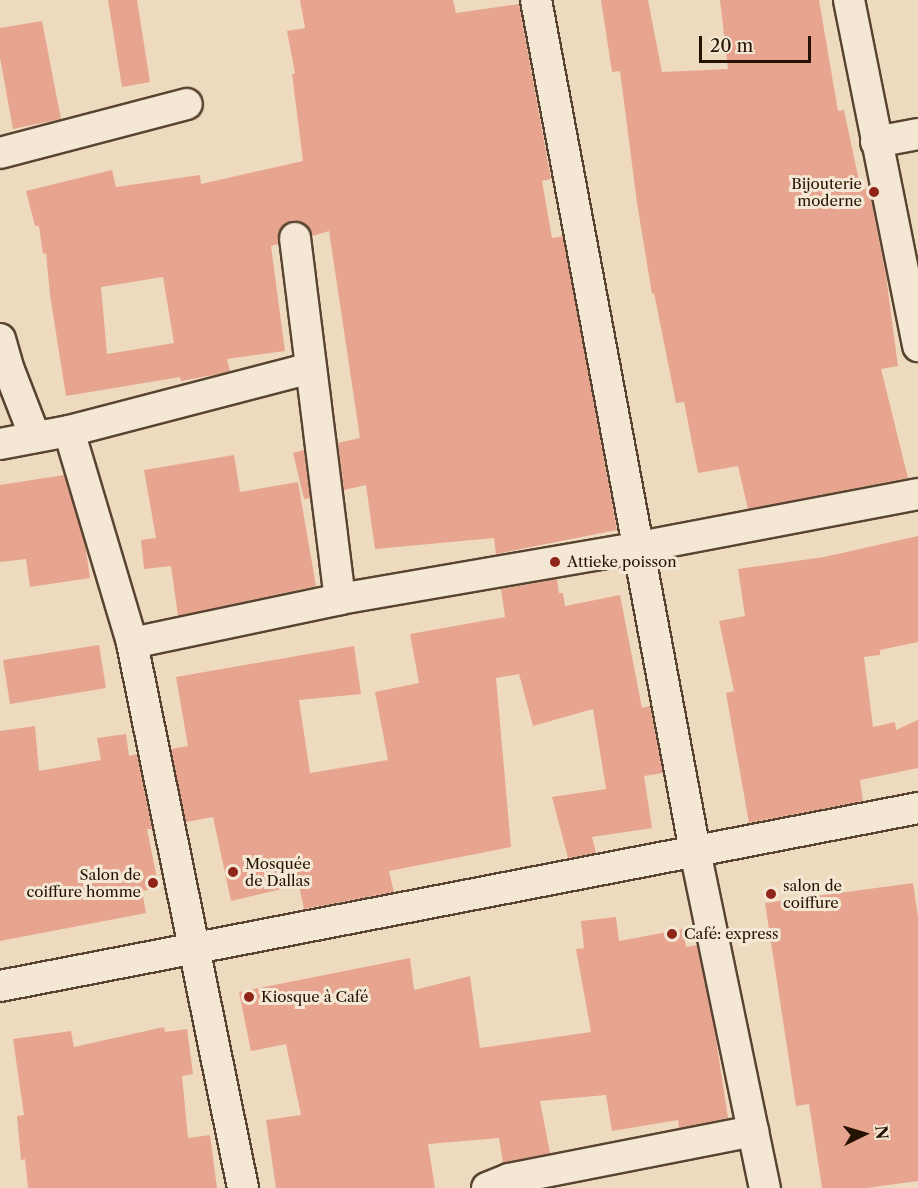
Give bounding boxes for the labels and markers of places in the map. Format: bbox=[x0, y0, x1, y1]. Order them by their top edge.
place label: Bijouterie moderne bbox=[791, 174, 862, 209]
marker: Bijouterie moderne bbox=[867, 185, 881, 199]
place label: Attieke poisson bbox=[567, 553, 677, 571]
marker: Attieke poisson bbox=[548, 555, 562, 569]
place label: Mosquée de Dallas bbox=[245, 854, 311, 889]
place label: Salon de coiffure homme bbox=[26, 865, 141, 900]
marker: Mosquée de Dallas bbox=[226, 865, 240, 879]
marker: Salon de coiffure homme bbox=[146, 876, 160, 890]
place label: salon de coiffure bbox=[783, 876, 842, 911]
marker: salon de coiffure bbox=[764, 887, 778, 901]
place label: Café: express bbox=[684, 925, 779, 943]
marker: Café: express bbox=[665, 927, 679, 941]
place label: Kiosque à Café bbox=[261, 988, 369, 1006]
marker: Kiosque à Café bbox=[242, 990, 256, 1004]

